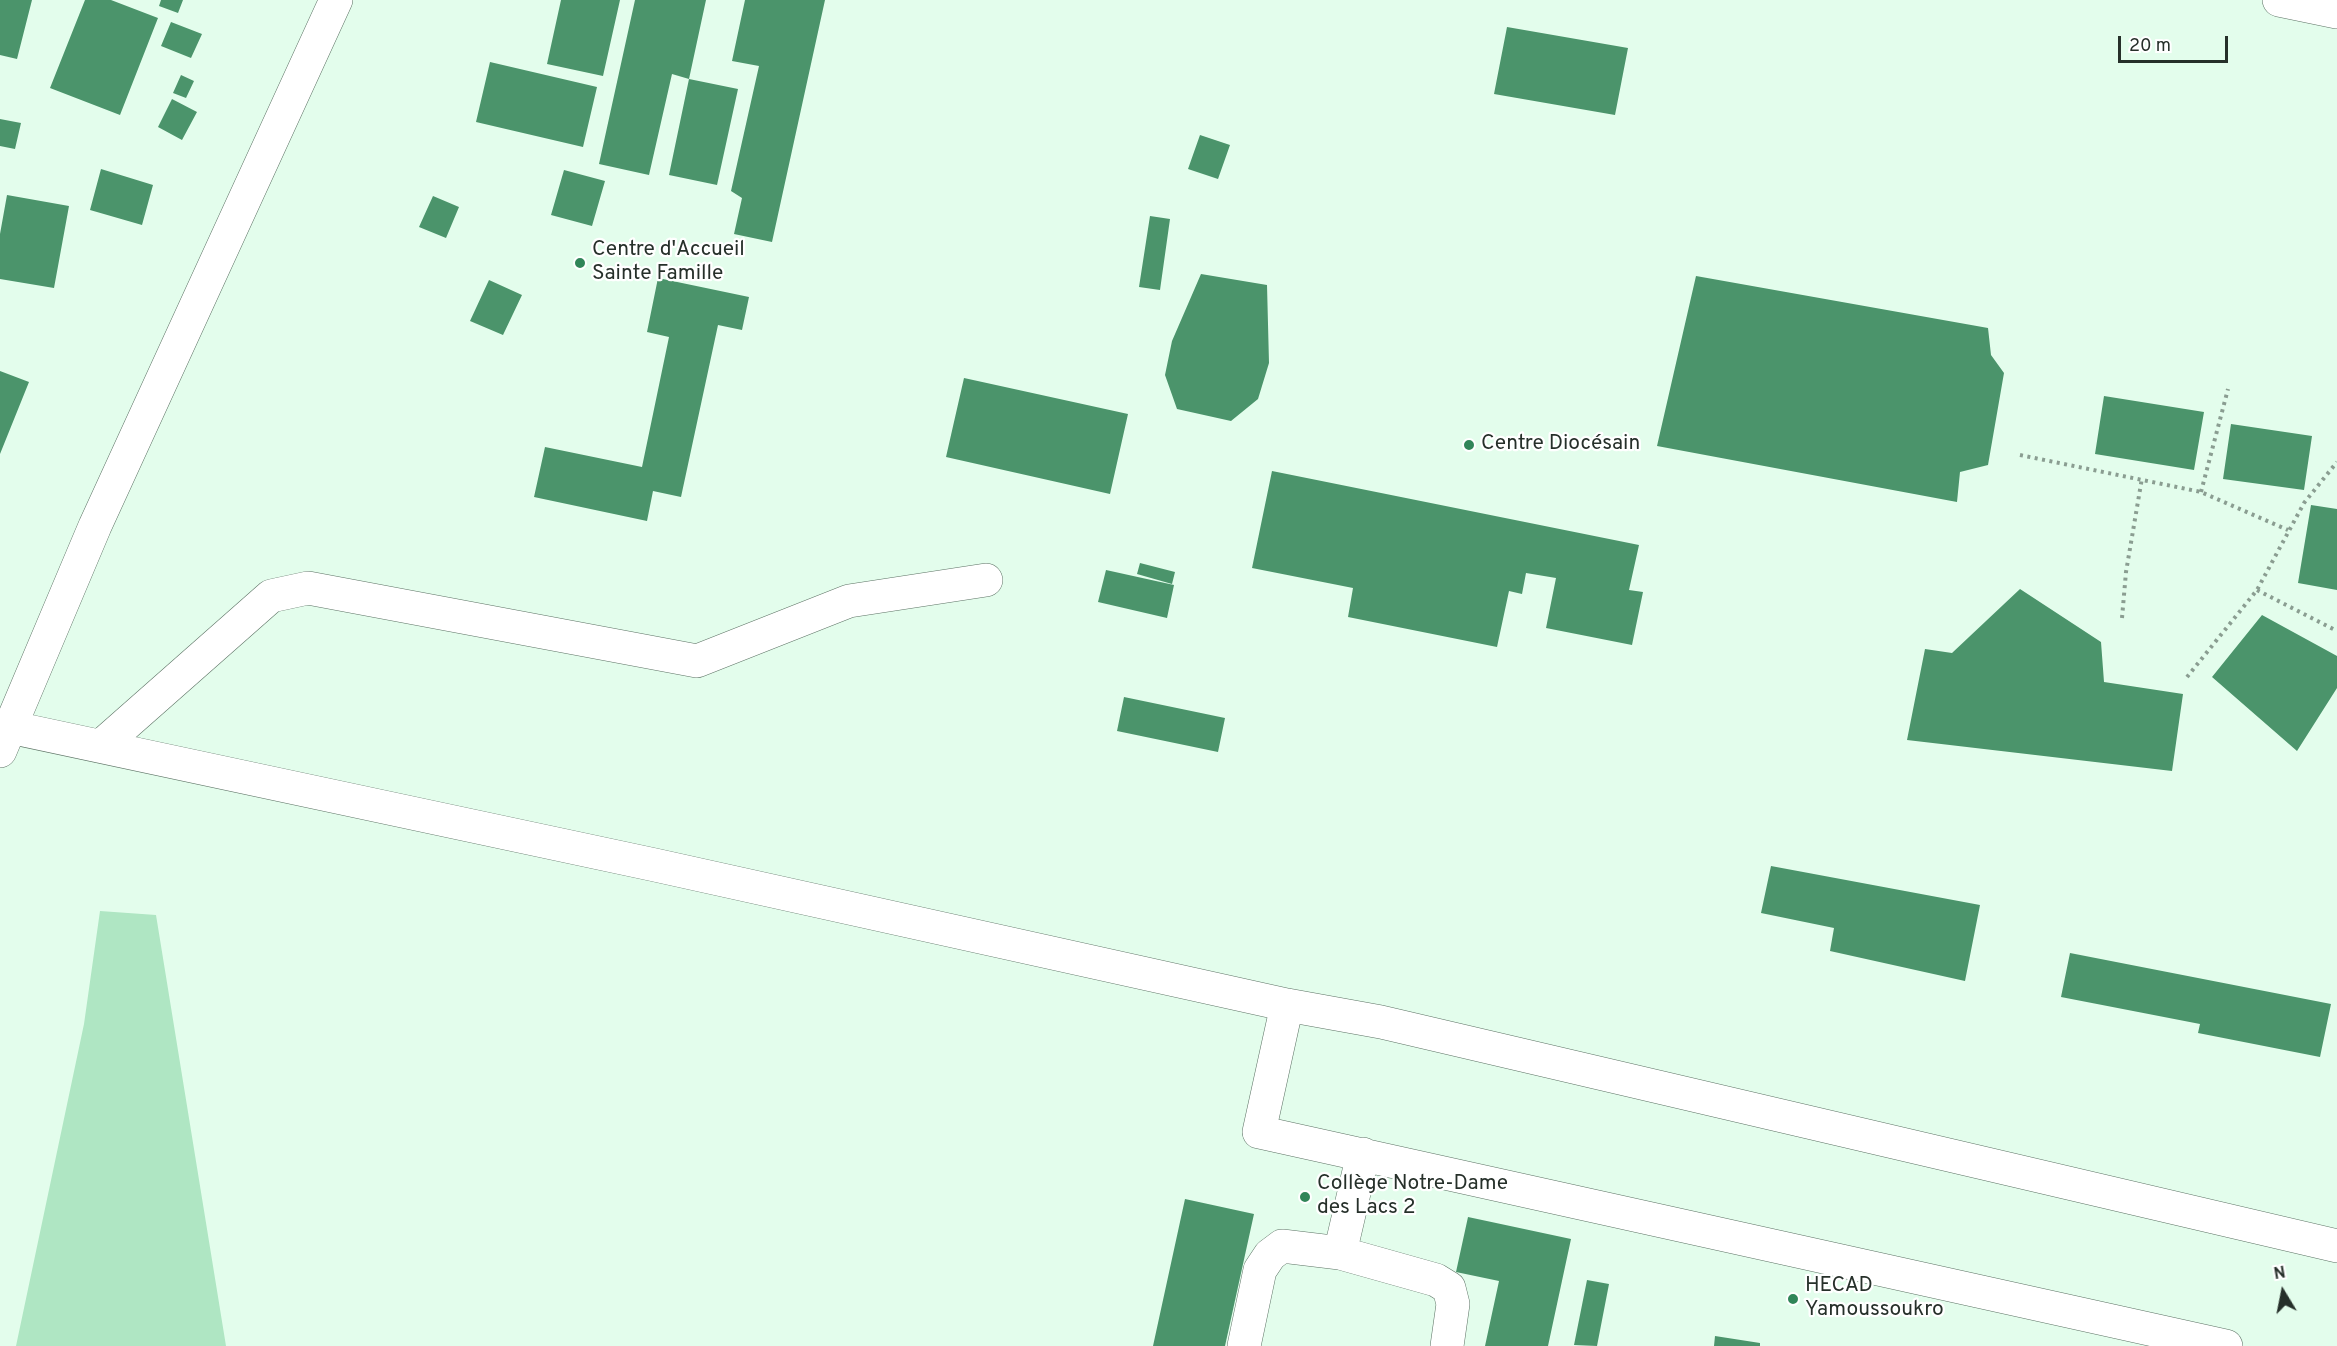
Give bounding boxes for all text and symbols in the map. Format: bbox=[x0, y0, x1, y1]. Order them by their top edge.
scale bar bbox=[2121, 24, 2230, 62]
text: 20 m bbox=[2129, 35, 2171, 58]
place label: Centre d'Accueil Sainte Famille bbox=[592, 238, 745, 288]
marker: Centre d'Accueil Sainte Famille bbox=[573, 256, 587, 270]
place label: Centre Diocésain bbox=[1481, 432, 1640, 458]
marker: Centre Diocésain bbox=[1462, 438, 1476, 452]
place label: Collège Notre-Dame des Lacs 2 bbox=[1317, 1172, 1508, 1222]
marker: Collège Notre-Dame des Lacs 2 bbox=[1298, 1190, 1312, 1204]
north arrow bbox=[2253, 1262, 2313, 1322]
text: N bbox=[2272, 1263, 2287, 1285]
place label: HECAD Yamoussoukro bbox=[1805, 1274, 1944, 1324]
marker: HECAD Yamoussoukro bbox=[1786, 1292, 1800, 1306]

